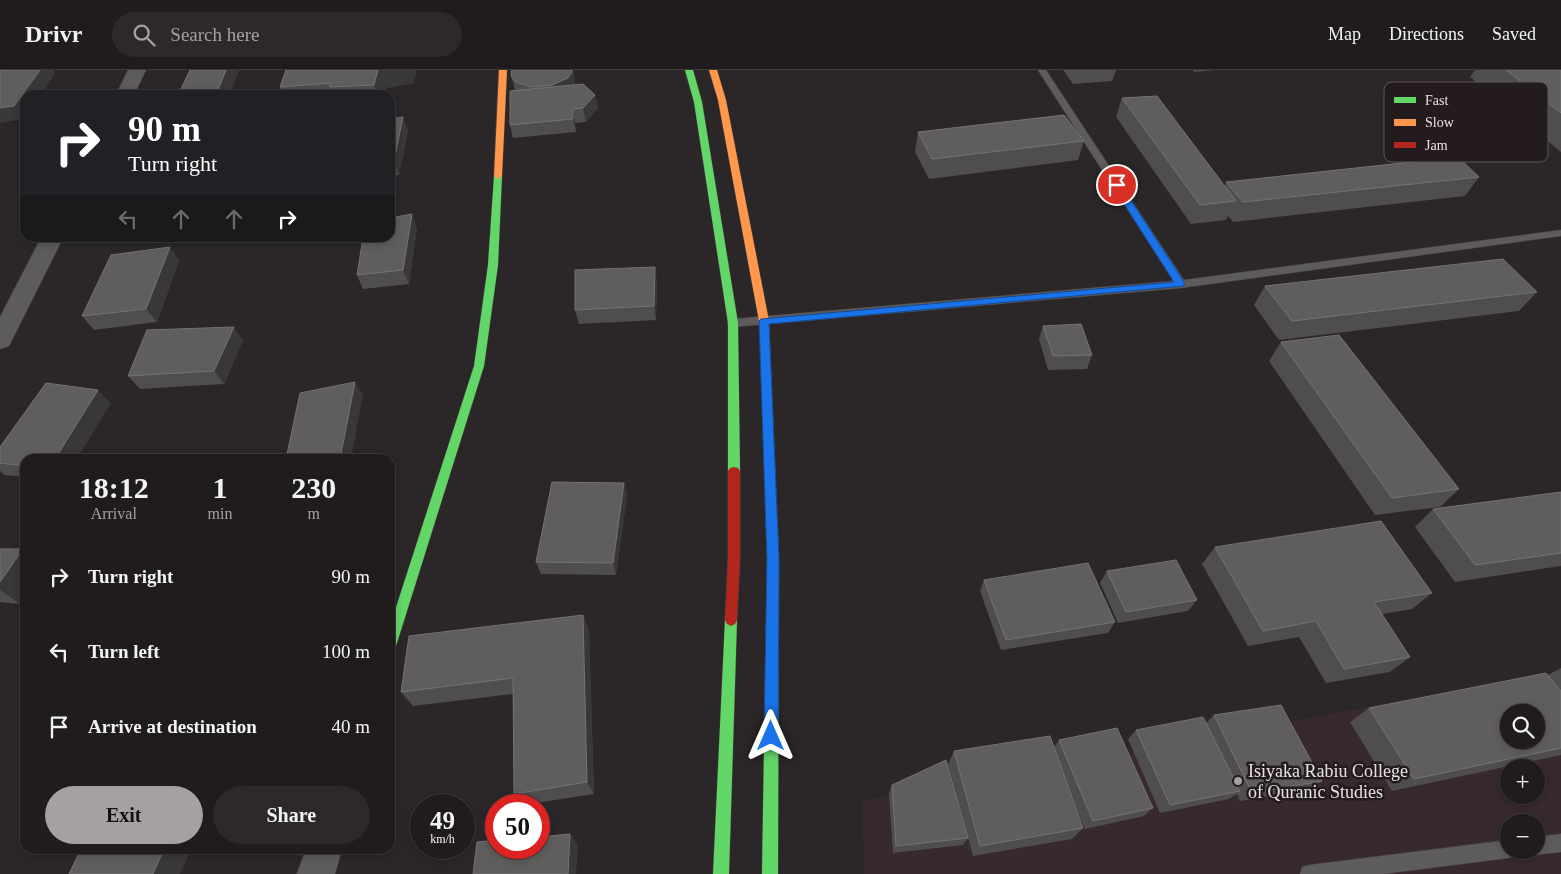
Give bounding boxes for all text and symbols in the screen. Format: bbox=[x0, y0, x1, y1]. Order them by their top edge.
search box bbox=[112, 12, 462, 57]
text: Drivr bbox=[25, 21, 82, 47]
icon: search bbox=[130, 21, 158, 49]
text: Search here bbox=[170, 24, 259, 45]
text: Map bbox=[1328, 24, 1361, 44]
text: Directions bbox=[1389, 24, 1464, 44]
text: Saved bbox=[1492, 24, 1536, 44]
legend bbox=[1384, 82, 1548, 162]
text: Fast bbox=[1425, 93, 1448, 108]
icon: right bbox=[45, 110, 110, 175]
text: 90 m bbox=[128, 110, 201, 149]
text: Slow bbox=[1425, 115, 1455, 130]
text: Jam bbox=[1425, 138, 1448, 153]
text: Turn right bbox=[128, 151, 217, 176]
pin bbox=[1096, 164, 1138, 206]
icon: arrive bbox=[1103, 171, 1131, 199]
icon: left bbox=[114, 205, 142, 233]
icon: ahead bbox=[167, 205, 195, 233]
icon: ahead bbox=[220, 205, 248, 233]
icon: right bbox=[273, 205, 301, 233]
text: 18:12 bbox=[79, 471, 149, 504]
text: 1 bbox=[212, 471, 227, 504]
text: 230 bbox=[291, 471, 336, 504]
text: Arrival bbox=[91, 505, 137, 522]
text: min bbox=[208, 505, 232, 522]
text: m bbox=[307, 505, 320, 522]
icon: right bbox=[45, 563, 73, 591]
text: Turn right bbox=[88, 566, 173, 587]
text: 90 m bbox=[331, 566, 370, 587]
icon: left bbox=[45, 638, 73, 666]
text: Turn left bbox=[88, 641, 160, 662]
text: 100 m bbox=[322, 641, 370, 662]
map controls bbox=[1500, 704, 1545, 859]
button: search bbox=[1500, 704, 1545, 749]
position arrow bbox=[744, 709, 796, 761]
icon: arrive bbox=[45, 713, 73, 741]
text: Arrive at destination bbox=[88, 716, 257, 737]
text: 40 m bbox=[331, 716, 370, 737]
button: + bbox=[1500, 759, 1545, 804]
place label: Isiyaka Rabiu College of Quranic Studies bbox=[1248, 761, 1408, 802]
marker: Isiyaka Rabiu College of Quranic Studies bbox=[1232, 775, 1244, 787]
button: Exit bbox=[45, 786, 203, 844]
button: Share bbox=[213, 786, 370, 844]
speed limit sign: 50 bbox=[485, 794, 550, 859]
text: 49 bbox=[430, 807, 455, 834]
button: − bbox=[1500, 814, 1545, 859]
text: km/h bbox=[430, 832, 455, 846]

